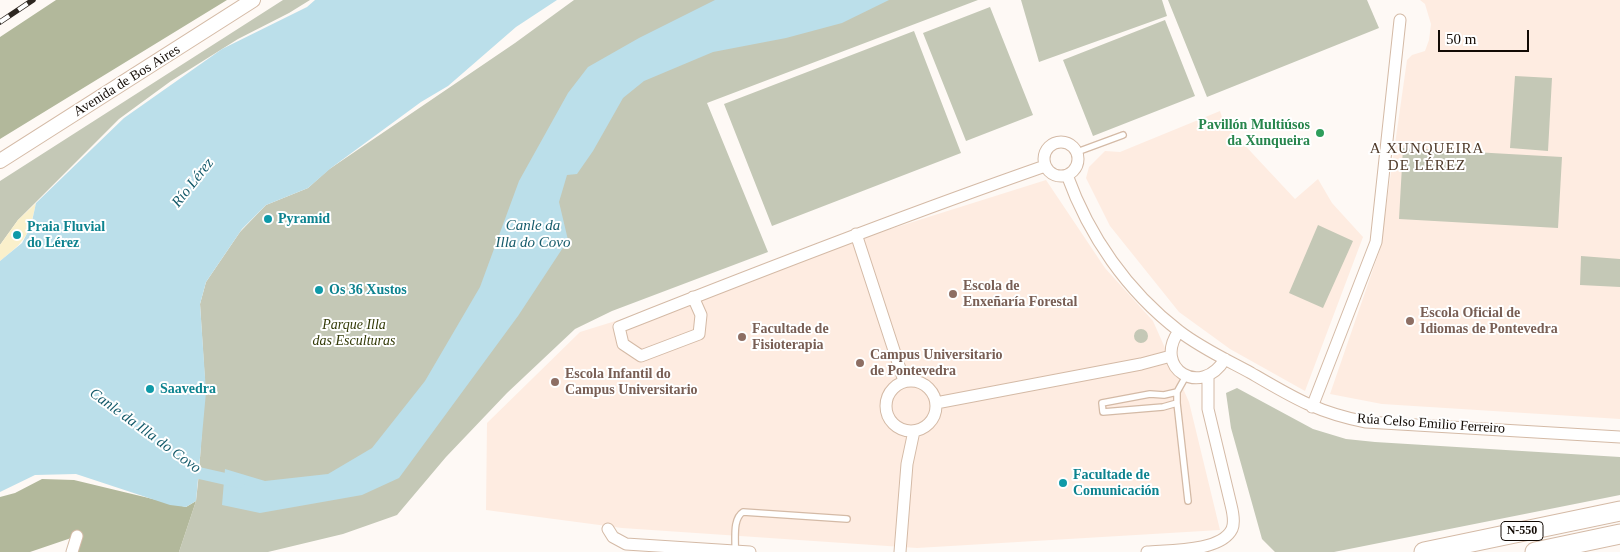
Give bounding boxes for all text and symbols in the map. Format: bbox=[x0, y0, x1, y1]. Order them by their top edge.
scale bar bbox=[1440, 20, 1531, 52]
text: 50 m bbox=[1446, 31, 1476, 47]
street label: Avenida de Bos Aires bbox=[71, 41, 183, 121]
place label: Pavillón Multiúsos da Xunqueira bbox=[1198, 117, 1310, 150]
marker: Pavillón Multiúsos da Xunqueira bbox=[1314, 127, 1326, 139]
district label: A XUNQUEIRA DE LÉREZ bbox=[1368, 140, 1486, 175]
water label: Río Lérez bbox=[168, 155, 218, 211]
place label: Pyramid bbox=[278, 211, 330, 227]
marker: Pyramid bbox=[262, 213, 274, 225]
water label: Canle da Illa do Covo bbox=[496, 217, 570, 252]
place label: Praia Fluvial do Lérez bbox=[27, 219, 105, 252]
marker: Praia Fluvial do Lérez bbox=[11, 229, 23, 241]
place label: Escola de Enxeñaría Forestal bbox=[963, 278, 1077, 310]
place label: Os 36 Xustos bbox=[329, 282, 407, 298]
marker: Os 36 Xustos bbox=[313, 284, 325, 296]
marker: Escola de Enxeñaría Forestal bbox=[947, 288, 959, 300]
place label: Escola Oficial de Idiomas de Pontevedra bbox=[1420, 305, 1558, 338]
marker: Escola Oficial de Idiomas de Pontevedra bbox=[1404, 315, 1416, 327]
park label: Parque Illa das Esculturas bbox=[313, 317, 395, 350]
place label: Facultade de Fisioterapia bbox=[752, 321, 829, 354]
marker: Facultade de Fisioterapia bbox=[736, 331, 748, 343]
place label: Campus Universitario de Pontevedra bbox=[870, 347, 1003, 380]
marker: Campus Universitario de Pontevedra bbox=[854, 357, 866, 369]
place label: Escola Infantil do Campus Universitario bbox=[565, 366, 698, 398]
marker: Escola Infantil do Campus Universitario bbox=[549, 376, 561, 388]
place label: Saavedra bbox=[160, 381, 216, 397]
marker: Saavedra bbox=[144, 383, 156, 395]
water label: Canle da Illa do Covo bbox=[86, 385, 204, 477]
street label: Rúa Celso Emilio Ferreiro bbox=[1357, 410, 1505, 438]
place label: Facultade de Comunicación bbox=[1073, 467, 1159, 500]
marker: Facultade de Comunicación bbox=[1057, 477, 1069, 489]
road number: N-550 bbox=[1501, 522, 1543, 540]

